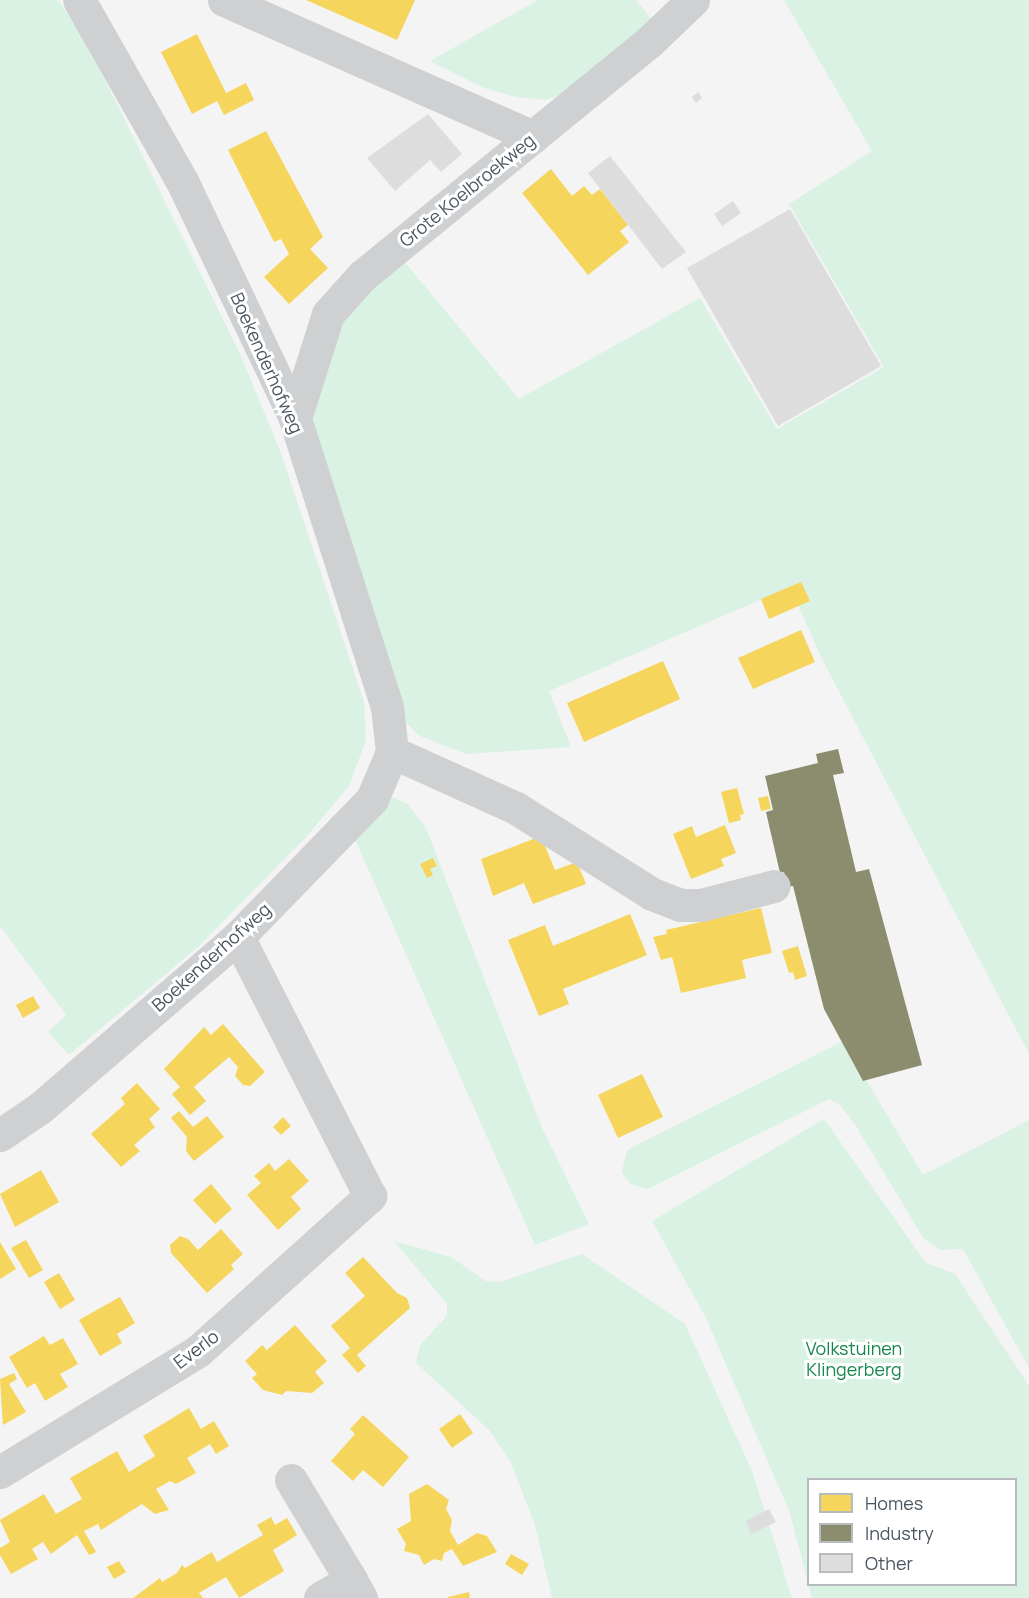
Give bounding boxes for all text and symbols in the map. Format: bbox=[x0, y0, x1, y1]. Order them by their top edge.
street label: Grote Koelbroekweg bbox=[395, 129, 539, 251]
street label: Boekenderhofweg bbox=[226, 289, 308, 437]
street label: Boekenderhofweg bbox=[147, 898, 275, 1016]
street label: Everlo bbox=[169, 1325, 223, 1373]
park label: Volkstuinen Klingerberg bbox=[806, 1338, 902, 1380]
legend bbox=[807, 1478, 1017, 1586]
text: Homes bbox=[865, 1491, 923, 1515]
text: Industry bbox=[865, 1521, 934, 1545]
text: Other bbox=[865, 1551, 913, 1575]

